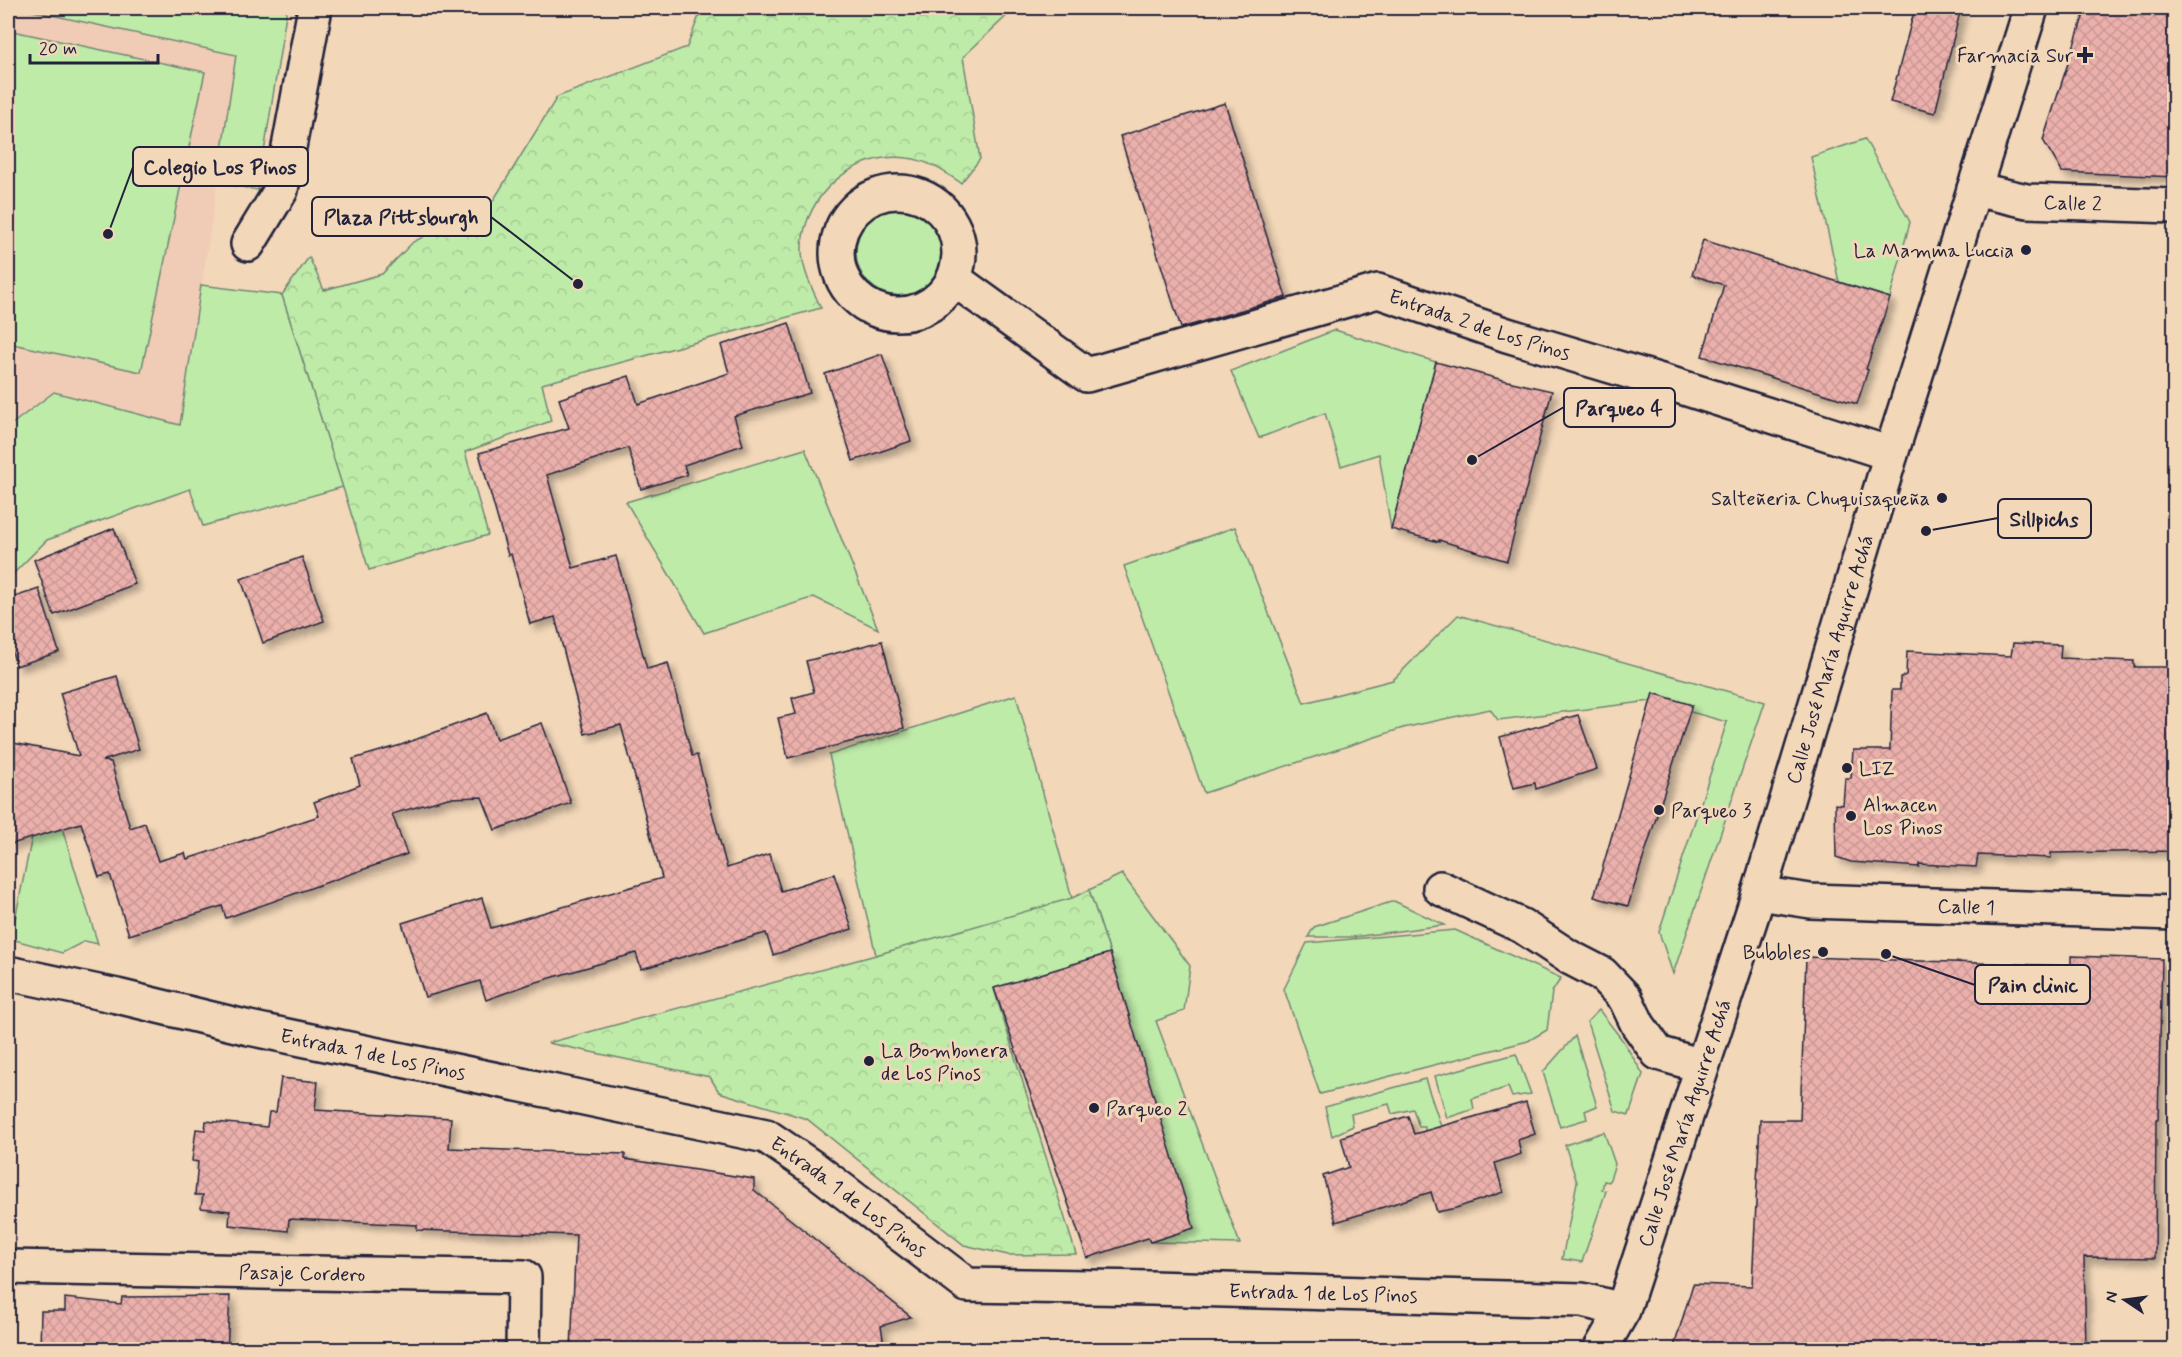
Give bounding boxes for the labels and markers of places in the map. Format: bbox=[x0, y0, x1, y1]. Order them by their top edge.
place label: Farmacia Sur bbox=[1957, 43, 2074, 70]
marker: Farmacia Sur bbox=[2078, 48, 2092, 62]
callout: Colegio Los Pinos bbox=[133, 147, 308, 186]
callout: Plaza Pittsburgh bbox=[312, 197, 491, 236]
place label: La Mamma Luccia bbox=[1854, 238, 2014, 265]
marker: La Mamma Luccia bbox=[2019, 243, 2033, 257]
callout: Parqueo 4 bbox=[1564, 388, 1675, 427]
place label: Salteñeria Chuquisaqueña bbox=[1711, 486, 1930, 513]
marker: Salteñeria Chuquisaqueña bbox=[1935, 491, 1949, 505]
callout: Sillpichs bbox=[1998, 499, 2091, 538]
place label: LIZ bbox=[1859, 756, 1895, 783]
marker: LIZ bbox=[1840, 761, 1854, 775]
place label: Almacen Los Pinos bbox=[1863, 792, 1943, 842]
place label: Parqueo 3 bbox=[1671, 798, 1752, 825]
marker: Parqueo 3 bbox=[1652, 803, 1666, 817]
marker: Almacen Los Pinos bbox=[1844, 809, 1858, 823]
place label: Bubbles bbox=[1743, 940, 1811, 967]
marker: Bubbles bbox=[1816, 945, 1830, 959]
callout: Pain clinic bbox=[1975, 965, 2090, 1004]
place label: La Bombonera de Los Pinos bbox=[881, 1038, 1008, 1088]
marker: La Bombonera de Los Pinos bbox=[862, 1054, 876, 1068]
place label: Parqueo 2 bbox=[1106, 1096, 1188, 1123]
marker: Parqueo 2 bbox=[1087, 1101, 1101, 1115]

